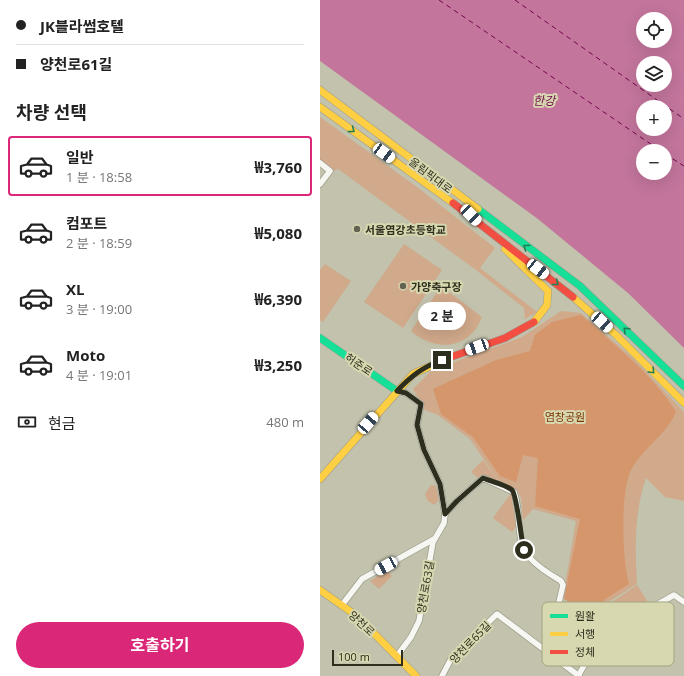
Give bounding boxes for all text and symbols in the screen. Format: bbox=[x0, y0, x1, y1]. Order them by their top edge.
map controls bbox=[636, 12, 672, 180]
button: locate bbox=[636, 12, 672, 48]
text: JK블라썸호텔 bbox=[40, 16, 124, 36]
text: 양천로61길 bbox=[40, 54, 112, 74]
button: layers bbox=[636, 56, 672, 92]
water label: 한강 bbox=[533, 92, 557, 109]
text: 차량 선택 bbox=[16, 100, 87, 124]
button: + bbox=[636, 100, 672, 136]
one-way arrow bbox=[347, 125, 354, 132]
car bbox=[371, 141, 397, 165]
button: − bbox=[636, 144, 672, 180]
text: 일반 bbox=[66, 147, 94, 167]
icon: car bbox=[18, 148, 54, 184]
street label: 올림픽대로 bbox=[406, 154, 456, 196]
text: ₩3,760 bbox=[255, 157, 302, 177]
text: 1 분 · 18:58 bbox=[66, 168, 132, 186]
car bbox=[458, 202, 484, 228]
text: 컴포트 bbox=[66, 213, 107, 233]
icon: car bbox=[18, 214, 54, 250]
place label: 서울염강초등학교 bbox=[365, 222, 446, 237]
text: ₩5,080 bbox=[255, 223, 302, 243]
marker: 서울염강초등학교 bbox=[352, 224, 362, 234]
text: 2 분 · 18:59 bbox=[66, 234, 132, 252]
one-way arrow bbox=[524, 245, 531, 252]
car bbox=[525, 257, 551, 281]
text: XL bbox=[66, 279, 84, 299]
place label: 가양축구장 bbox=[411, 279, 462, 294]
one-way arrow bbox=[552, 279, 559, 286]
icon: car bbox=[18, 280, 54, 316]
marker: 가양축구장 bbox=[398, 281, 408, 291]
text: ₩6,390 bbox=[255, 289, 302, 309]
text: 3 분 · 19:00 bbox=[66, 300, 132, 318]
callout: 2 분 bbox=[418, 302, 466, 330]
text: 2 분 bbox=[431, 307, 453, 325]
car bbox=[589, 310, 615, 334]
one-way arrow bbox=[623, 327, 631, 335]
car bbox=[464, 337, 490, 357]
text: Moto bbox=[66, 345, 105, 365]
icon: car bbox=[18, 346, 54, 382]
street label: 허준로 bbox=[342, 349, 376, 379]
route end bbox=[433, 351, 451, 369]
text: ₩3,250 bbox=[255, 355, 302, 375]
text: 4 분 · 19:01 bbox=[66, 366, 132, 384]
one-way arrow bbox=[647, 366, 655, 374]
park label: 염창공원 bbox=[545, 409, 585, 424]
car bbox=[356, 410, 380, 436]
icon: cash bbox=[16, 411, 38, 433]
text: 현금 bbox=[48, 413, 76, 433]
text: 480 m bbox=[266, 413, 304, 431]
route start bbox=[515, 541, 533, 559]
car bbox=[373, 555, 399, 577]
street label: 양천로63길 bbox=[413, 560, 437, 614]
legend bbox=[542, 602, 674, 666]
street label: 양천로 bbox=[346, 607, 378, 639]
text: 원활 bbox=[575, 608, 595, 623]
street label: 양천로65길 bbox=[446, 618, 494, 666]
button: 호출하기 bbox=[16, 622, 304, 668]
text: 서행 bbox=[575, 626, 595, 641]
text: 정체 bbox=[575, 644, 595, 659]
scale bar bbox=[332, 648, 403, 667]
text: 100 m bbox=[338, 649, 370, 664]

